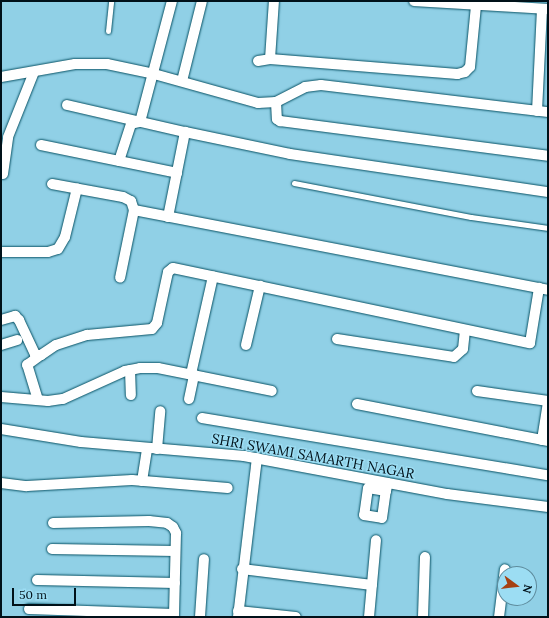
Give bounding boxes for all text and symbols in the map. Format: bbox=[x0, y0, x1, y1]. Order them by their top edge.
street label: SHRI SWAMI SAMARTH NAGAR bbox=[210, 430, 416, 482]
north arrow bbox=[497, 566, 537, 606]
scale bar bbox=[14, 580, 78, 606]
text: N bbox=[520, 583, 535, 595]
text: 50 m bbox=[19, 587, 47, 602]

